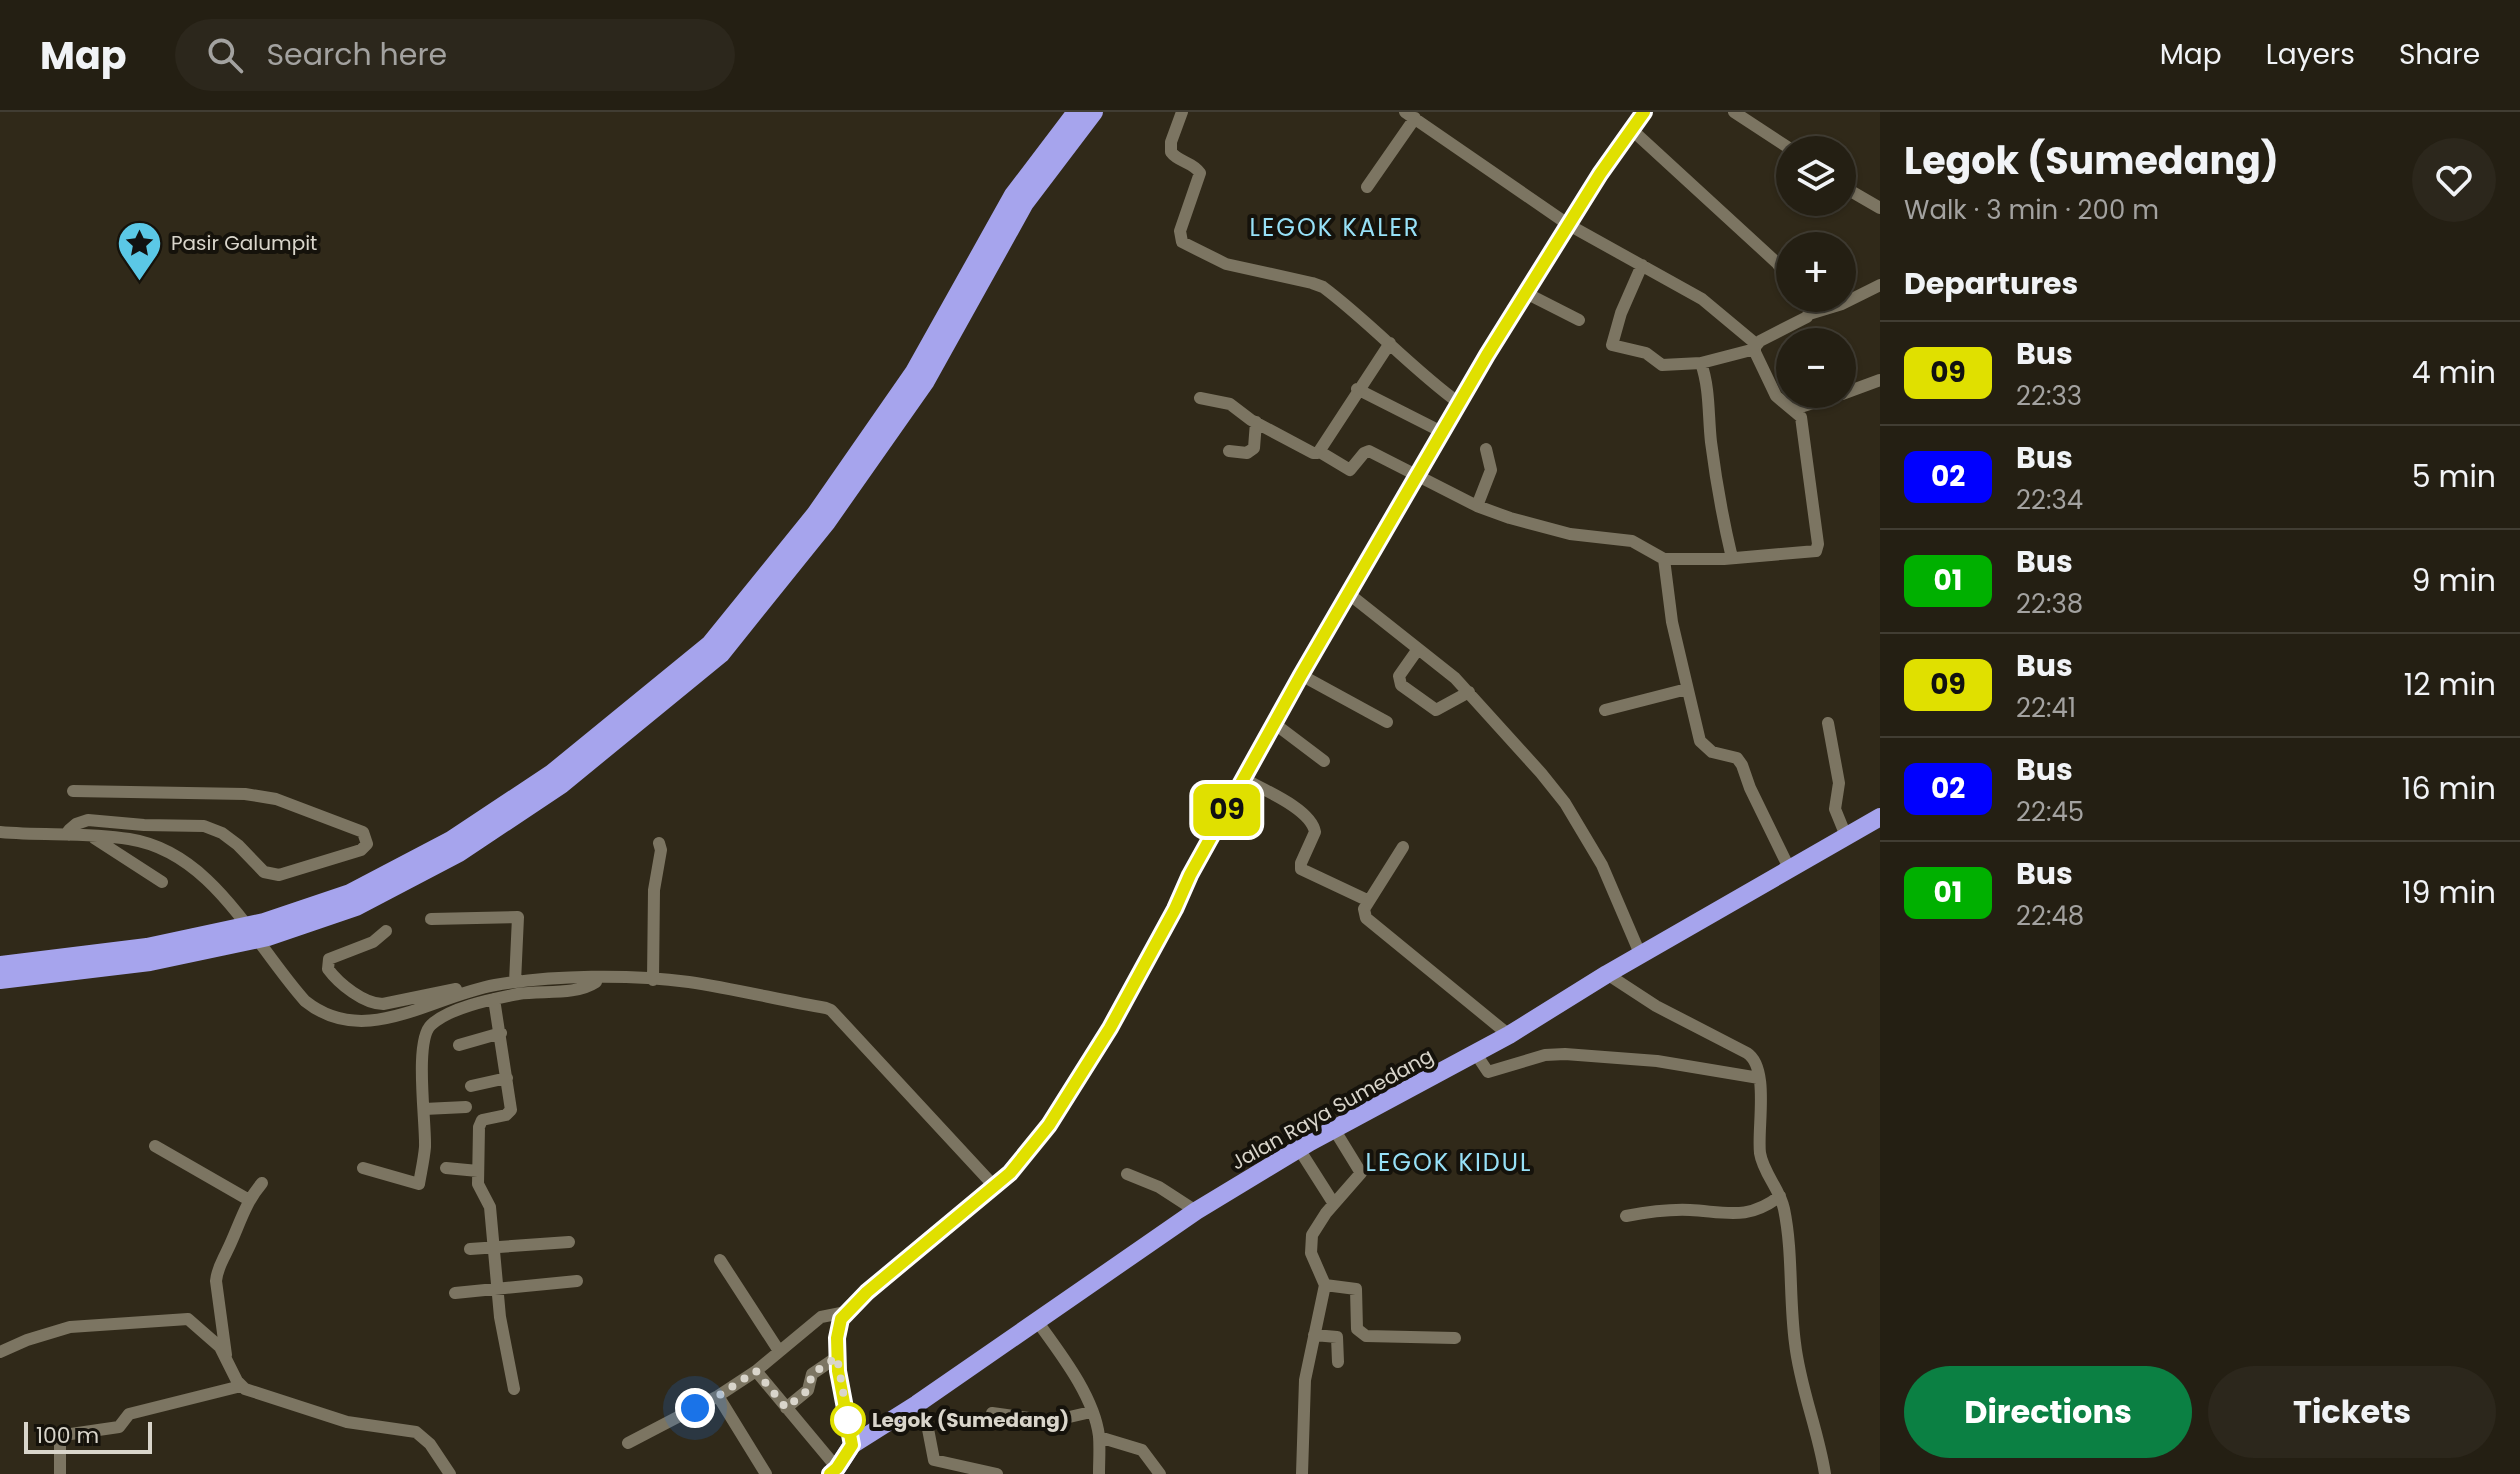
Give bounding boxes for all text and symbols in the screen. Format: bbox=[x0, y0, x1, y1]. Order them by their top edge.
search box bbox=[175, 19, 735, 91]
text: Map bbox=[40, 29, 127, 82]
icon: search bbox=[203, 33, 247, 77]
text: Search here bbox=[267, 33, 447, 76]
text: Map bbox=[2160, 35, 2222, 74]
text: Layers bbox=[2266, 35, 2355, 74]
text: Share bbox=[2399, 35, 2480, 74]
text: Legok (Sumedang) bbox=[1904, 134, 2279, 187]
map controls bbox=[1776, 136, 1856, 408]
button: layers bbox=[1776, 136, 1856, 216]
button: heart bbox=[2412, 138, 2496, 222]
text: Walk · 3 min · 200 m bbox=[1904, 192, 2159, 228]
district label: LEGOK KALER bbox=[1250, 211, 1420, 244]
place icon: Pasir Galumpit bbox=[116, 219, 164, 282]
place label: Pasir Galumpit bbox=[171, 229, 317, 257]
button: + bbox=[1776, 232, 1856, 312]
text: Departures bbox=[1904, 262, 2078, 305]
button: − bbox=[1776, 328, 1856, 408]
text: Bus bbox=[2016, 332, 2073, 375]
text: 4 min bbox=[2412, 351, 2496, 394]
text: 09 bbox=[1930, 353, 1966, 392]
text: 22:33 bbox=[2016, 378, 2082, 414]
text: Bus bbox=[2016, 436, 2073, 479]
text: 5 min bbox=[2412, 455, 2496, 498]
text: 02 bbox=[1931, 457, 1965, 496]
text: 22:34 bbox=[2016, 482, 2083, 518]
text: Bus bbox=[2016, 540, 2073, 583]
text: 9 min bbox=[2412, 559, 2496, 602]
text: 01 bbox=[1934, 561, 1962, 600]
text: 22:38 bbox=[2016, 586, 2083, 622]
text: Bus bbox=[2016, 644, 2073, 687]
text: 12 min bbox=[2404, 663, 2496, 706]
text: 09 bbox=[1930, 665, 1966, 704]
text: 22:41 bbox=[2016, 690, 2076, 726]
text: Bus bbox=[2016, 748, 2073, 791]
text: 16 min bbox=[2402, 767, 2496, 810]
text: 02 bbox=[1931, 769, 1965, 808]
line badge: 09 bbox=[1191, 784, 1263, 836]
text: 09 bbox=[1209, 790, 1245, 829]
text: 22:45 bbox=[2016, 794, 2084, 830]
text: Bus bbox=[2016, 852, 2073, 895]
text: 19 min bbox=[2402, 871, 2496, 914]
text: 01 bbox=[1934, 873, 1962, 912]
text: 22:48 bbox=[2016, 898, 2084, 934]
street label: Jalan Raya Sumedang bbox=[1226, 1042, 1438, 1176]
district label: LEGOK KIDUL bbox=[1366, 1146, 1532, 1179]
button: Directions bbox=[1904, 1366, 2192, 1458]
button: Tickets bbox=[2208, 1366, 2496, 1458]
your location bbox=[675, 1388, 715, 1428]
marker: Legok (Sumedang) bbox=[831, 1403, 865, 1437]
place label: Legok (Sumedang) bbox=[872, 1406, 1069, 1434]
scale bar bbox=[24, 1418, 152, 1454]
text: 100 m bbox=[36, 1420, 99, 1451]

